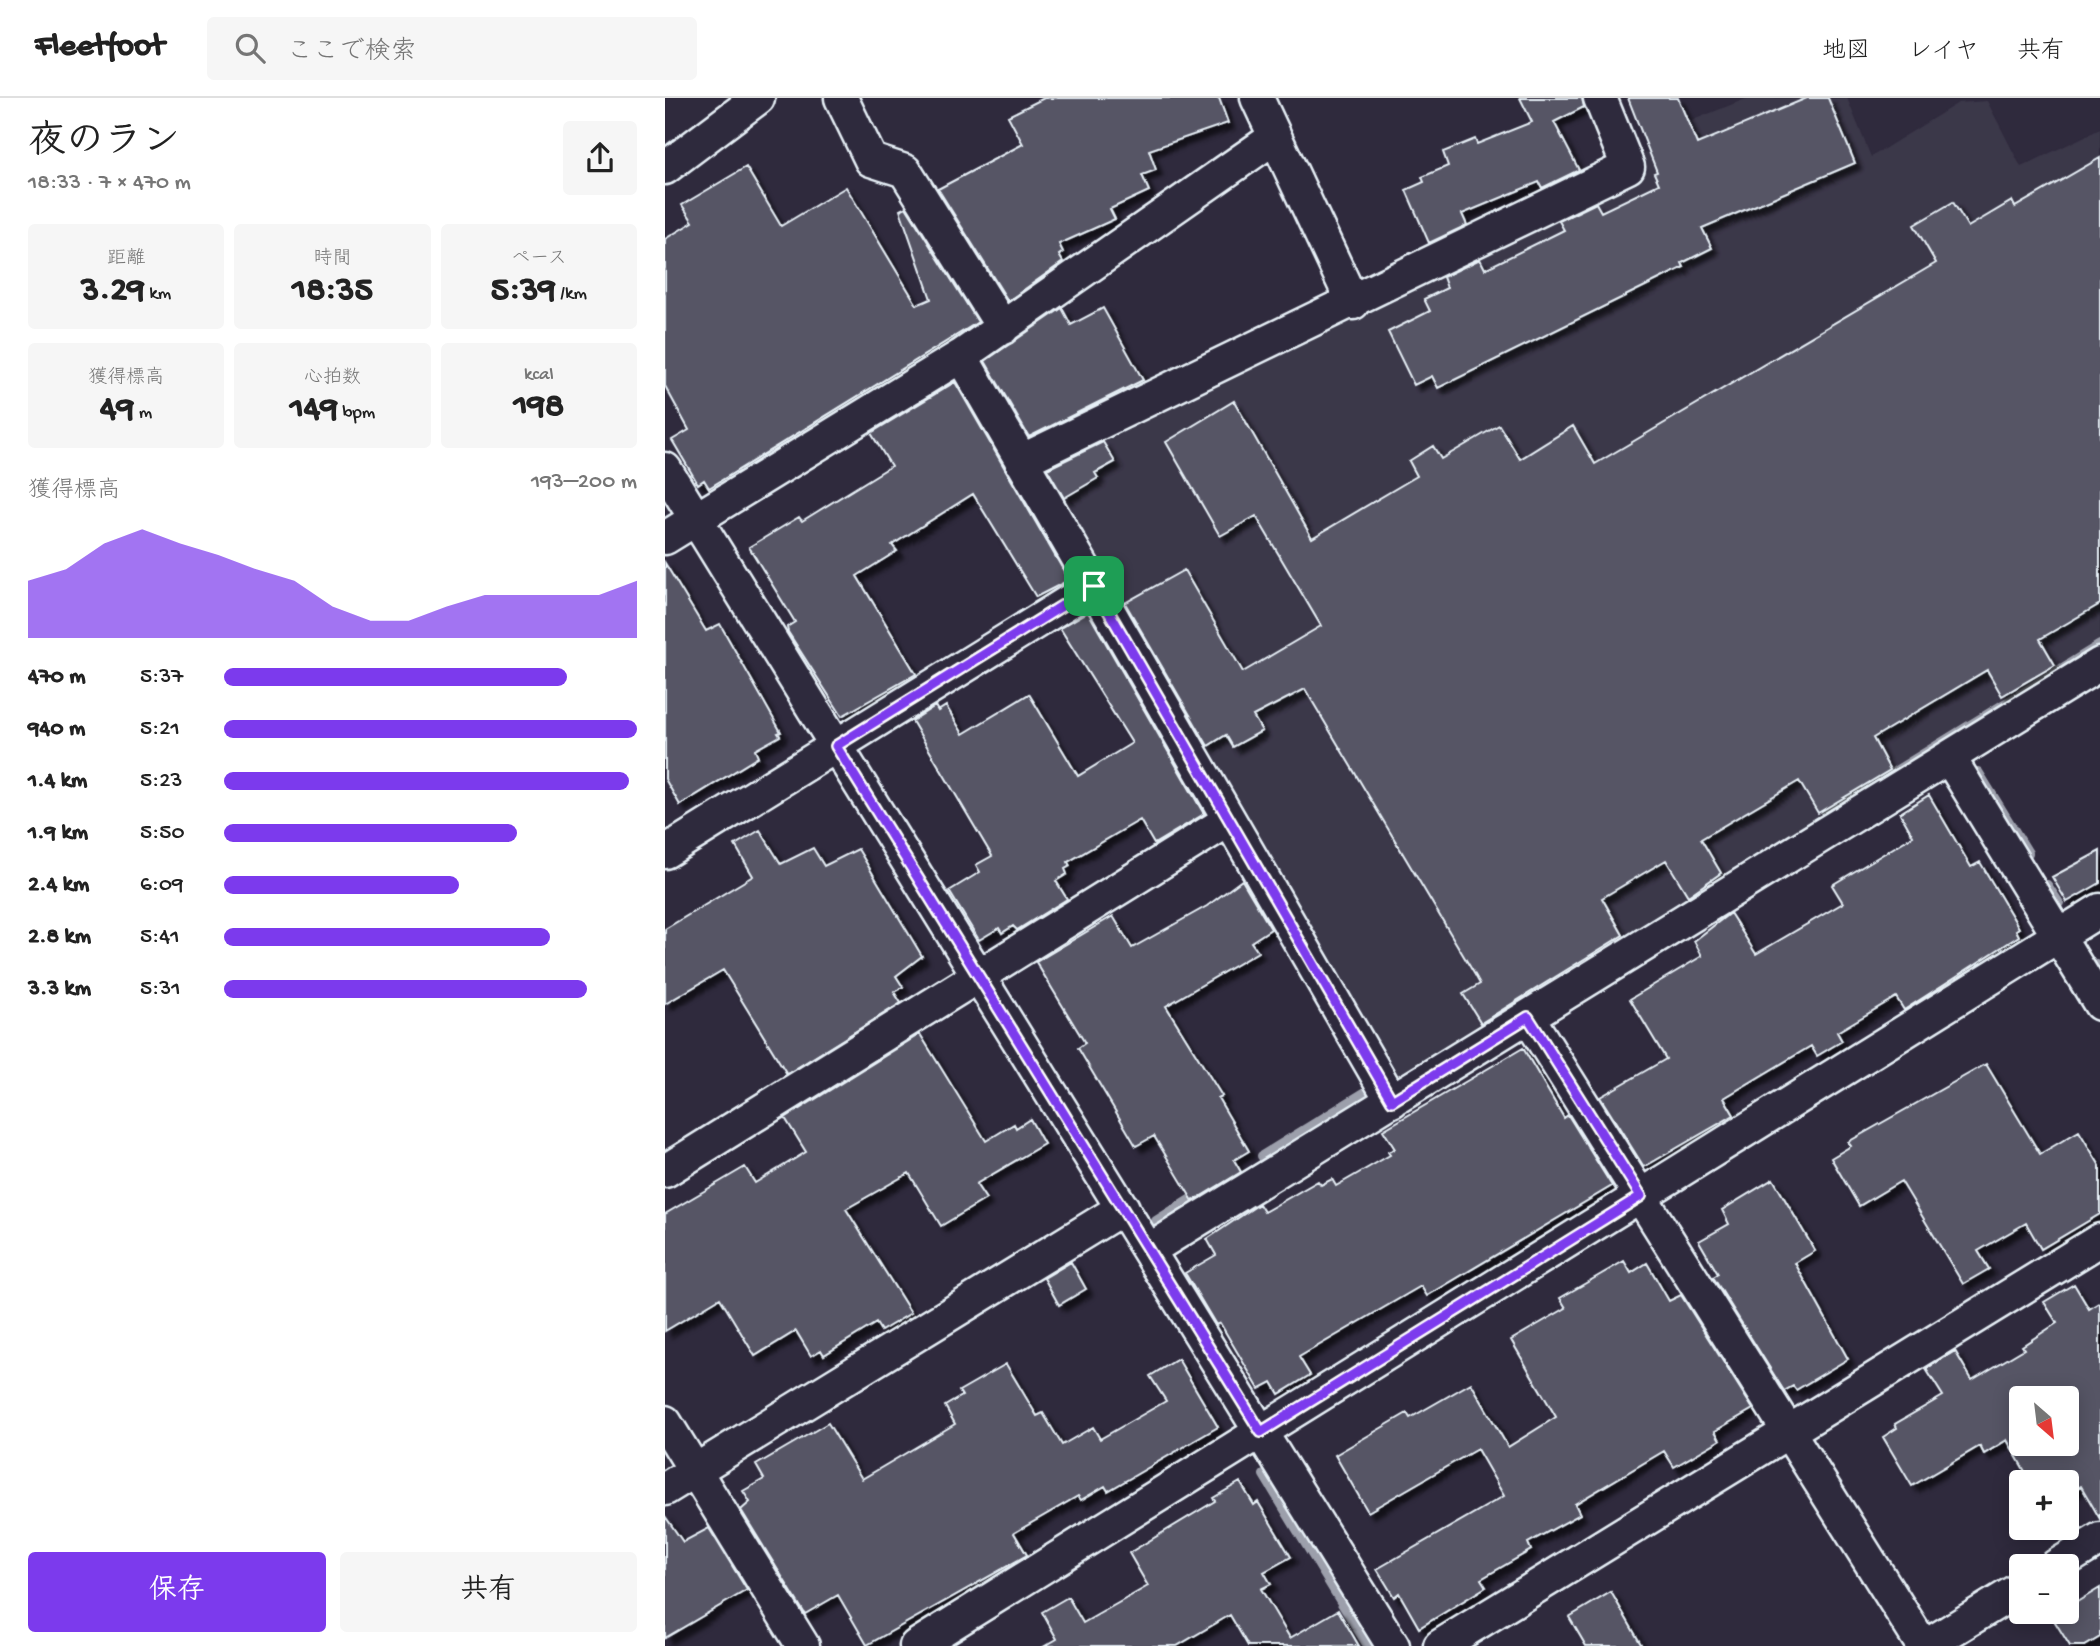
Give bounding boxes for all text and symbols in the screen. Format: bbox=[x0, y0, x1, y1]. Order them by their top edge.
search box bbox=[207, 17, 697, 80]
text: Fleetfoot bbox=[35, 29, 165, 67]
icon: search bbox=[231, 29, 269, 67]
text: ここで検索 bbox=[287, 38, 417, 69]
text: 地図 bbox=[1822, 38, 1870, 67]
text: レイヤ bbox=[1908, 38, 1979, 67]
text: 共有 bbox=[2017, 38, 2065, 67]
button: share bbox=[563, 121, 637, 195]
text: 夜のラン bbox=[28, 122, 180, 166]
text: 18:33 · 7 × 470 m bbox=[28, 170, 191, 197]
text: 距離 bbox=[107, 248, 145, 271]
text: 時間 bbox=[313, 248, 352, 271]
text: ペース bbox=[511, 248, 567, 271]
text: 3.29 bbox=[81, 271, 145, 312]
text: 18:35 bbox=[292, 271, 373, 312]
text: 5:39 bbox=[491, 271, 556, 312]
text: km bbox=[145, 283, 171, 306]
text: /km bbox=[556, 283, 587, 306]
text: kcal bbox=[524, 364, 554, 387]
text: 獲得標高 bbox=[88, 367, 164, 390]
text: 心拍数 bbox=[304, 367, 361, 390]
text: 198 bbox=[513, 387, 564, 428]
text: 49 bbox=[100, 390, 134, 431]
text: 149 bbox=[290, 390, 338, 431]
text: m bbox=[134, 402, 152, 425]
text: bpm bbox=[338, 402, 375, 425]
text: 193–200 m bbox=[531, 469, 637, 496]
text: 獲得標高 bbox=[28, 478, 120, 505]
pin bbox=[1064, 556, 1124, 616]
icon: arrive bbox=[1075, 567, 1113, 605]
text: 470 m bbox=[28, 664, 86, 691]
text: 5:37 bbox=[140, 664, 183, 691]
text: 940 m bbox=[28, 716, 85, 743]
text: 5:21 bbox=[140, 716, 180, 743]
text: 1.4 km bbox=[28, 768, 87, 795]
text: 5:23 bbox=[140, 768, 183, 795]
text: 1.9 km bbox=[28, 820, 88, 847]
text: 5:50 bbox=[140, 820, 184, 847]
text: 2.4 km bbox=[28, 872, 89, 899]
text: 6:09 bbox=[140, 872, 183, 899]
text: 2.8 km bbox=[28, 924, 91, 951]
text: 5:41 bbox=[140, 924, 180, 951]
text: 3.3 km bbox=[28, 976, 91, 1003]
text: 5:31 bbox=[140, 976, 181, 1003]
north arrow bbox=[2009, 1386, 2079, 1456]
map controls bbox=[2009, 1386, 2079, 1624]
button: + bbox=[2009, 1470, 2079, 1540]
button: 保存 bbox=[28, 1552, 326, 1632]
button: 共有 bbox=[340, 1552, 637, 1632]
button: − bbox=[2009, 1554, 2079, 1624]

